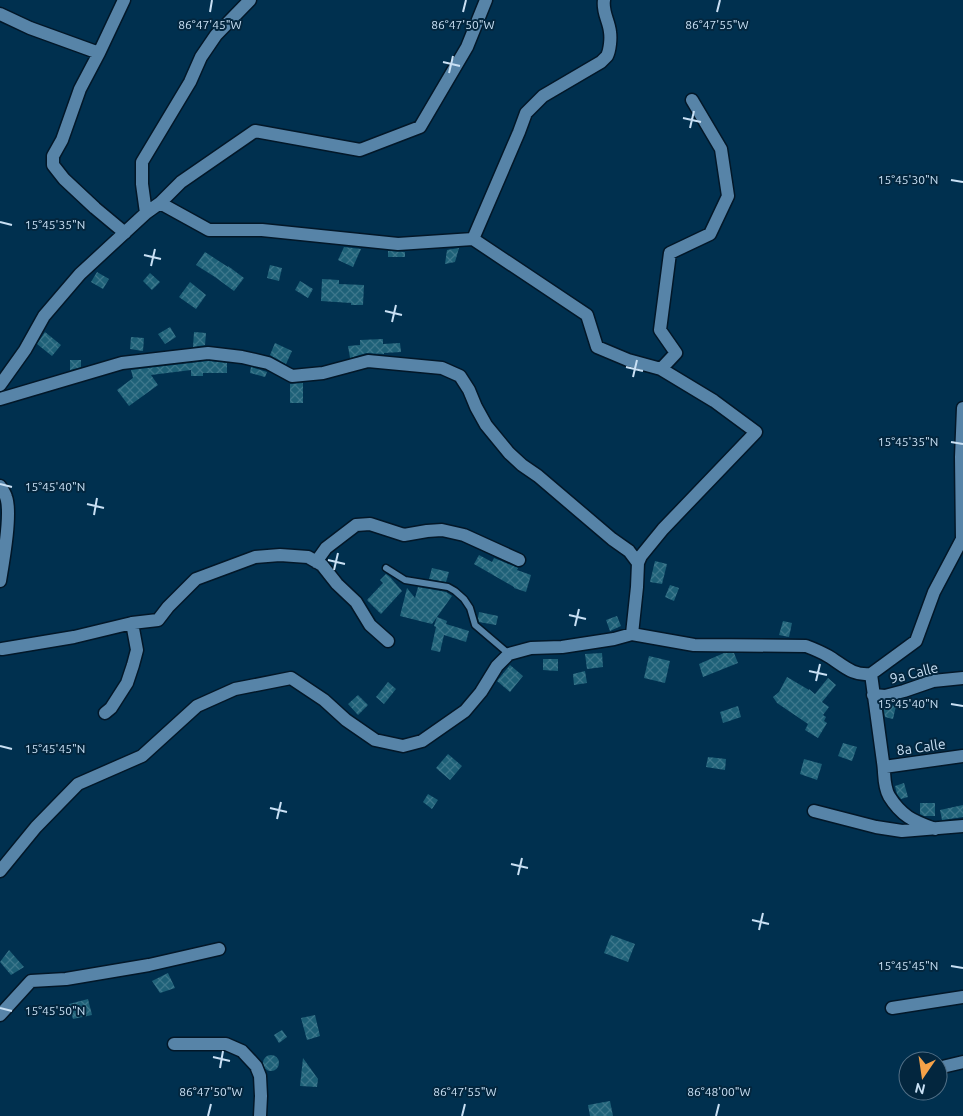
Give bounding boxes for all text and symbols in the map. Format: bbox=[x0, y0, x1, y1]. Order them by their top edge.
text: 86°47'45"W bbox=[178, 18, 242, 31]
text: 86°47'50"W bbox=[431, 18, 495, 31]
text: 86°47'55"W bbox=[685, 18, 749, 31]
text: 15°45'30"N bbox=[878, 173, 938, 186]
text: 15°45'35"N bbox=[25, 218, 85, 231]
text: 15°45'35"N bbox=[878, 435, 938, 448]
text: 15°45'40"N bbox=[25, 480, 85, 493]
street label: 9a Calle bbox=[888, 659, 940, 687]
text: 15°45'40"N bbox=[878, 697, 938, 710]
street label: 8a Calle bbox=[896, 736, 946, 758]
text: 15°45'45"N bbox=[25, 742, 85, 755]
text: 15°45'45"N bbox=[878, 959, 938, 972]
text: 15°45'50"N bbox=[25, 1004, 85, 1017]
north arrow bbox=[898, 1051, 948, 1101]
text: N bbox=[913, 1080, 927, 1098]
text: 86°47'50"W bbox=[179, 1085, 243, 1098]
text: 86°47'55"W bbox=[433, 1085, 497, 1098]
text: 86°48'00"W bbox=[687, 1085, 751, 1098]

